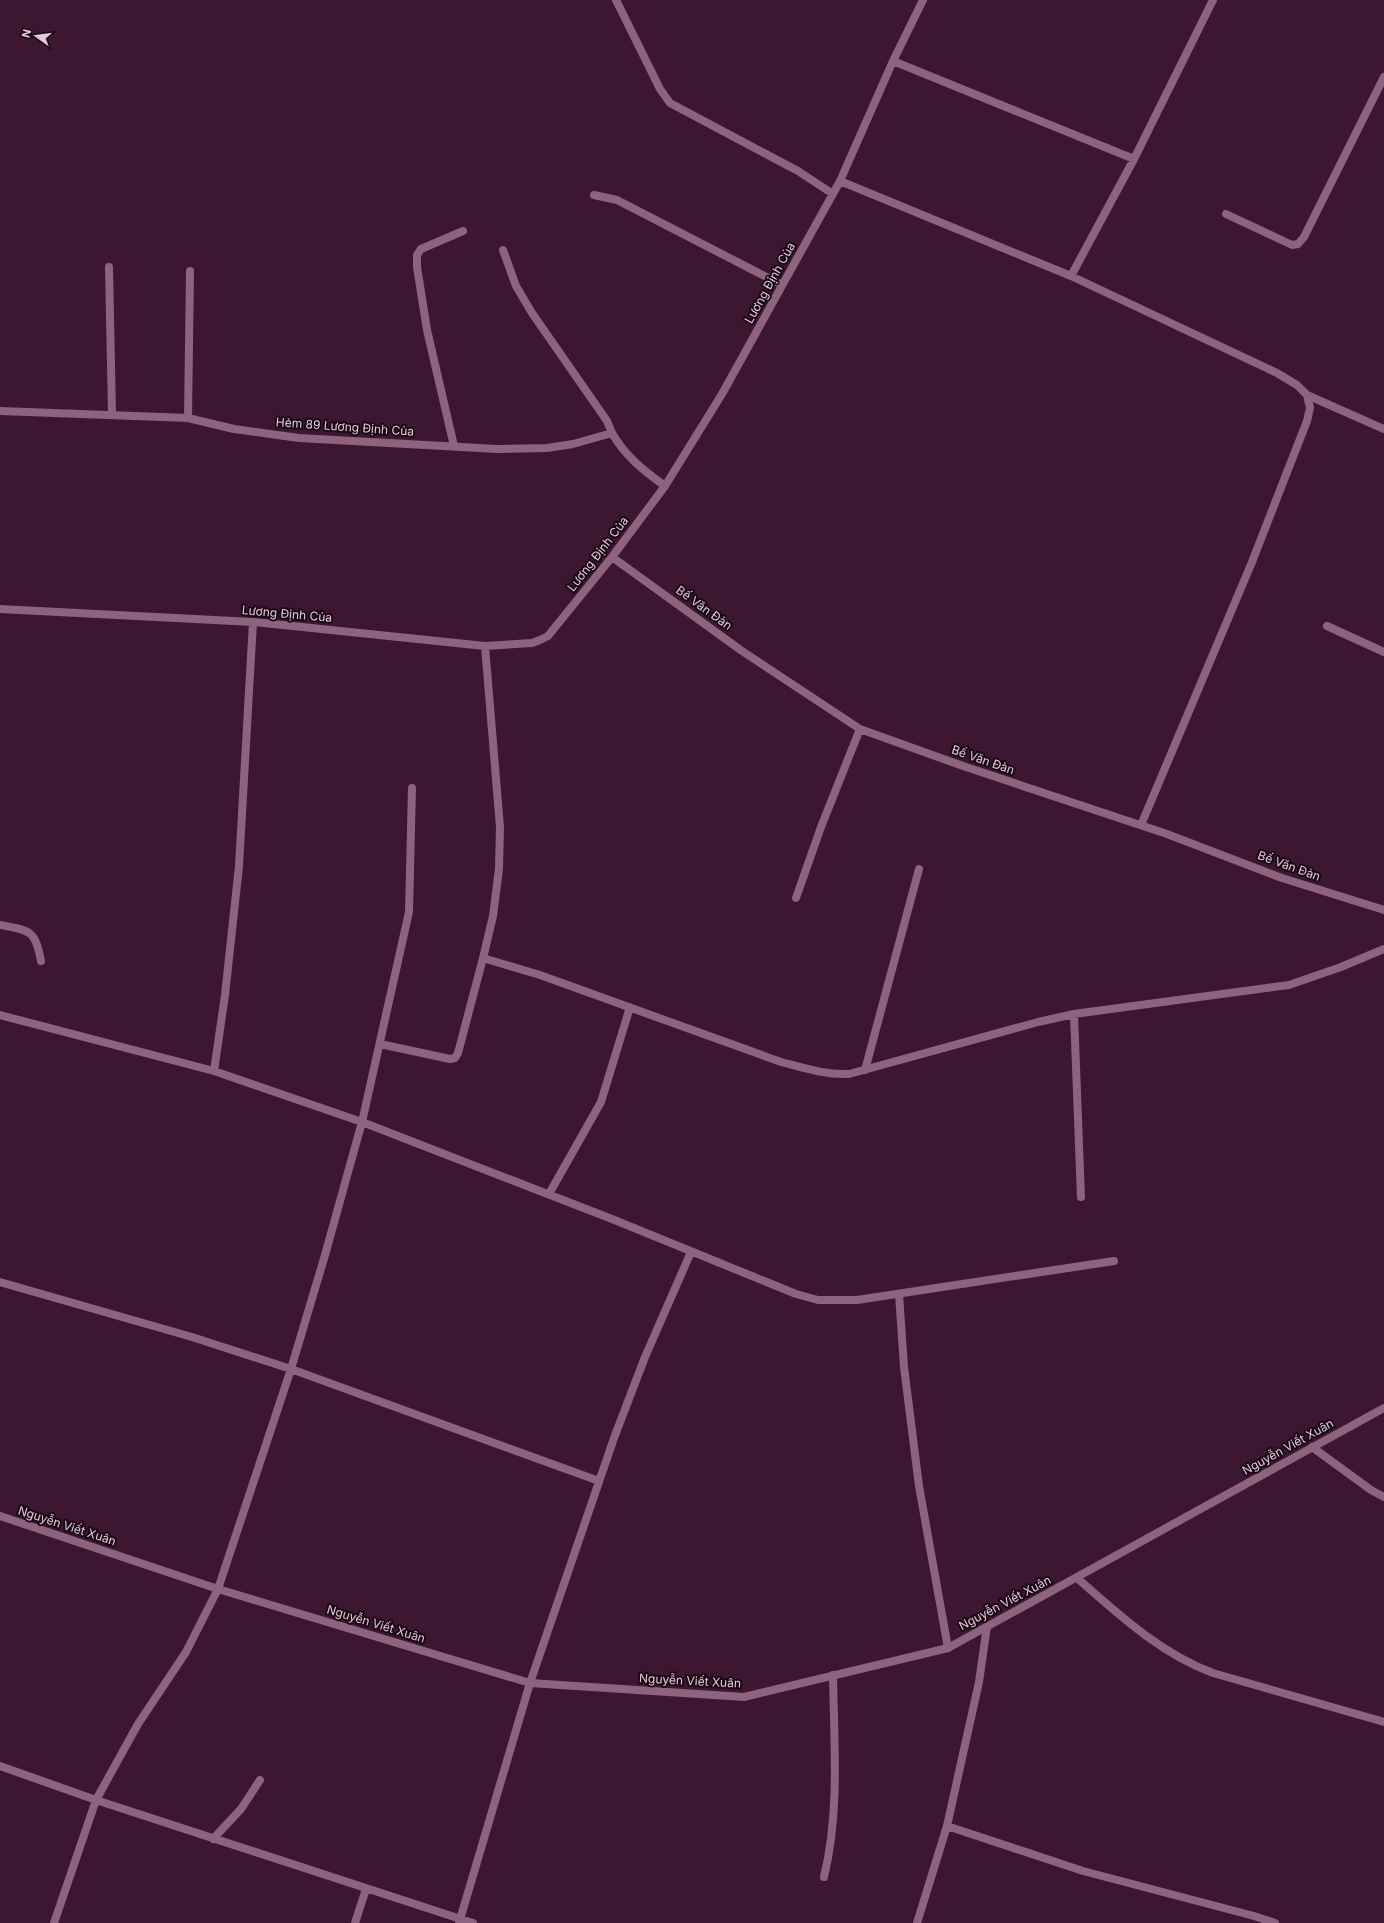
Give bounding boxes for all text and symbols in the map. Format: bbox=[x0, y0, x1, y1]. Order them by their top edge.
north arrow bbox=[16, 16, 56, 56]
text: N bbox=[18, 28, 34, 39]
street label: Lương Định Của bbox=[741, 240, 798, 326]
street label: Hẻm 89 Lương Định Của bbox=[275, 414, 415, 439]
street label: Lương Định Của bbox=[564, 513, 631, 594]
street label: Bế Văn Đàn bbox=[673, 582, 735, 633]
street label: Lương Định Của bbox=[241, 602, 333, 625]
street label: Bế Văn Đàn bbox=[950, 742, 1017, 777]
street label: Bế Văn Đàn bbox=[1256, 847, 1323, 884]
street label: Nguyễn Viết Xuân bbox=[1239, 1415, 1336, 1478]
street label: Nguyễn Viết Xuân bbox=[16, 1503, 118, 1548]
street label: Nguyễn Viết Xuân bbox=[956, 1572, 1053, 1633]
street label: Nguyễn Viết Xuân bbox=[325, 1601, 427, 1646]
street label: Nguyễn Viết Xuân bbox=[639, 1670, 741, 1691]

